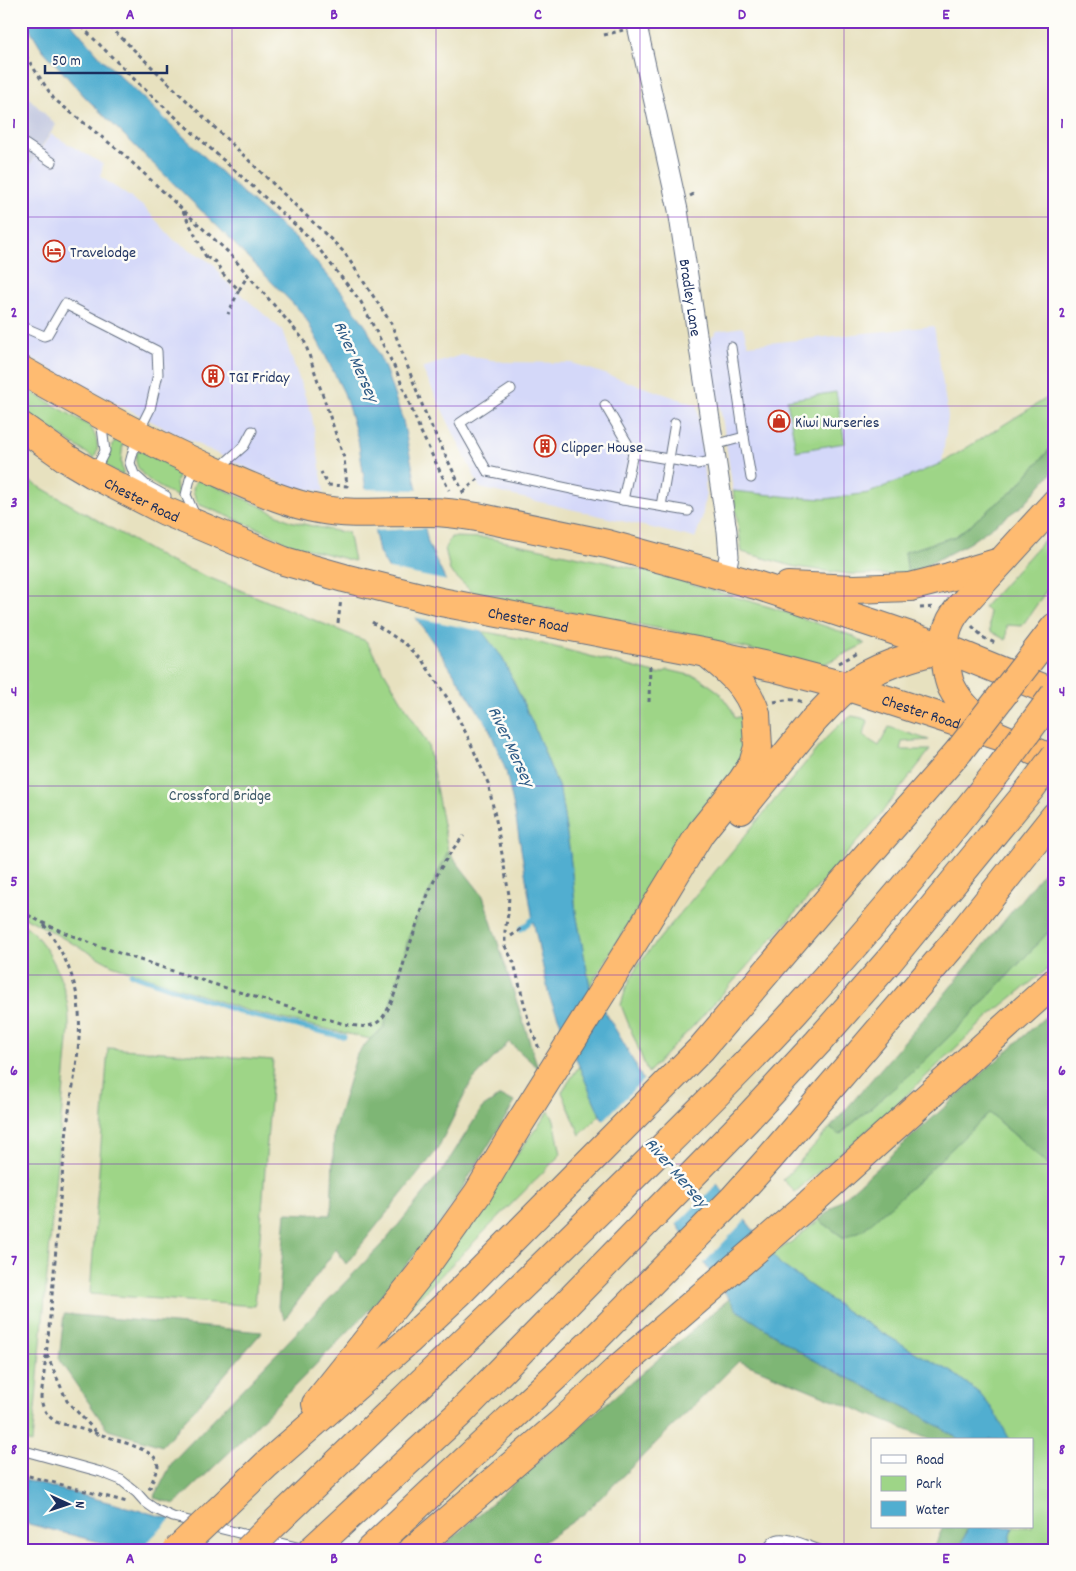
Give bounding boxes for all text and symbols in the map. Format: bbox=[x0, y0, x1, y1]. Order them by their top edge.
text: A bbox=[126, 4, 135, 27]
text: B bbox=[330, 4, 338, 27]
text: C bbox=[534, 4, 542, 27]
text: D bbox=[738, 4, 747, 27]
text: E bbox=[942, 4, 950, 27]
scale bar bbox=[45, 42, 168, 74]
text: 50 m bbox=[52, 51, 81, 73]
text: 1 bbox=[12, 113, 16, 136]
text: 1 bbox=[1060, 113, 1064, 136]
hotel icon: Travelodge bbox=[42, 239, 66, 263]
place label: Travelodge bbox=[70, 242, 136, 265]
street label: Bradley Lane bbox=[672, 257, 706, 338]
text: 2 bbox=[11, 302, 18, 325]
text: 2 bbox=[1059, 302, 1066, 325]
water label: River Mersey bbox=[326, 318, 385, 409]
building icon: TGI Friday bbox=[201, 364, 225, 388]
place label: TGI Friday bbox=[229, 367, 290, 390]
shop icon: Kiwi Nurseries bbox=[767, 409, 791, 433]
place label: Kiwi Nurseries bbox=[795, 412, 880, 435]
building icon: Clipper House bbox=[533, 434, 557, 458]
place label: Clipper House bbox=[561, 437, 643, 460]
street label: Chester Road bbox=[100, 473, 183, 530]
text: 3 bbox=[10, 492, 18, 515]
text: 3 bbox=[1058, 492, 1066, 515]
street label: Chester Road bbox=[486, 602, 570, 640]
text: 4 bbox=[11, 681, 17, 704]
text: 4 bbox=[1059, 681, 1065, 704]
street label: Chester Road bbox=[878, 690, 963, 737]
water label: River Mersey bbox=[480, 703, 540, 794]
park label: Crossford Bridge bbox=[169, 785, 271, 808]
text: 5 bbox=[10, 871, 18, 894]
text: 5 bbox=[1058, 871, 1066, 894]
text: 6 bbox=[10, 1060, 18, 1083]
text: 6 bbox=[1058, 1060, 1066, 1083]
water label: River Mersey bbox=[637, 1133, 715, 1216]
text: 7 bbox=[11, 1250, 17, 1273]
text: 7 bbox=[1059, 1250, 1065, 1273]
legend bbox=[871, 1438, 1034, 1528]
text: 8 bbox=[11, 1439, 18, 1462]
text: 8 bbox=[1059, 1439, 1066, 1462]
text: Road bbox=[916, 1450, 944, 1472]
text: Park bbox=[916, 1474, 942, 1496]
north arrow bbox=[42, 1478, 92, 1528]
text: Water bbox=[916, 1500, 950, 1522]
text: N bbox=[69, 1501, 89, 1509]
text: A bbox=[126, 1548, 135, 1571]
text: B bbox=[330, 1548, 338, 1571]
text: C bbox=[534, 1548, 542, 1571]
text: D bbox=[738, 1548, 747, 1571]
text: E bbox=[942, 1548, 950, 1571]

